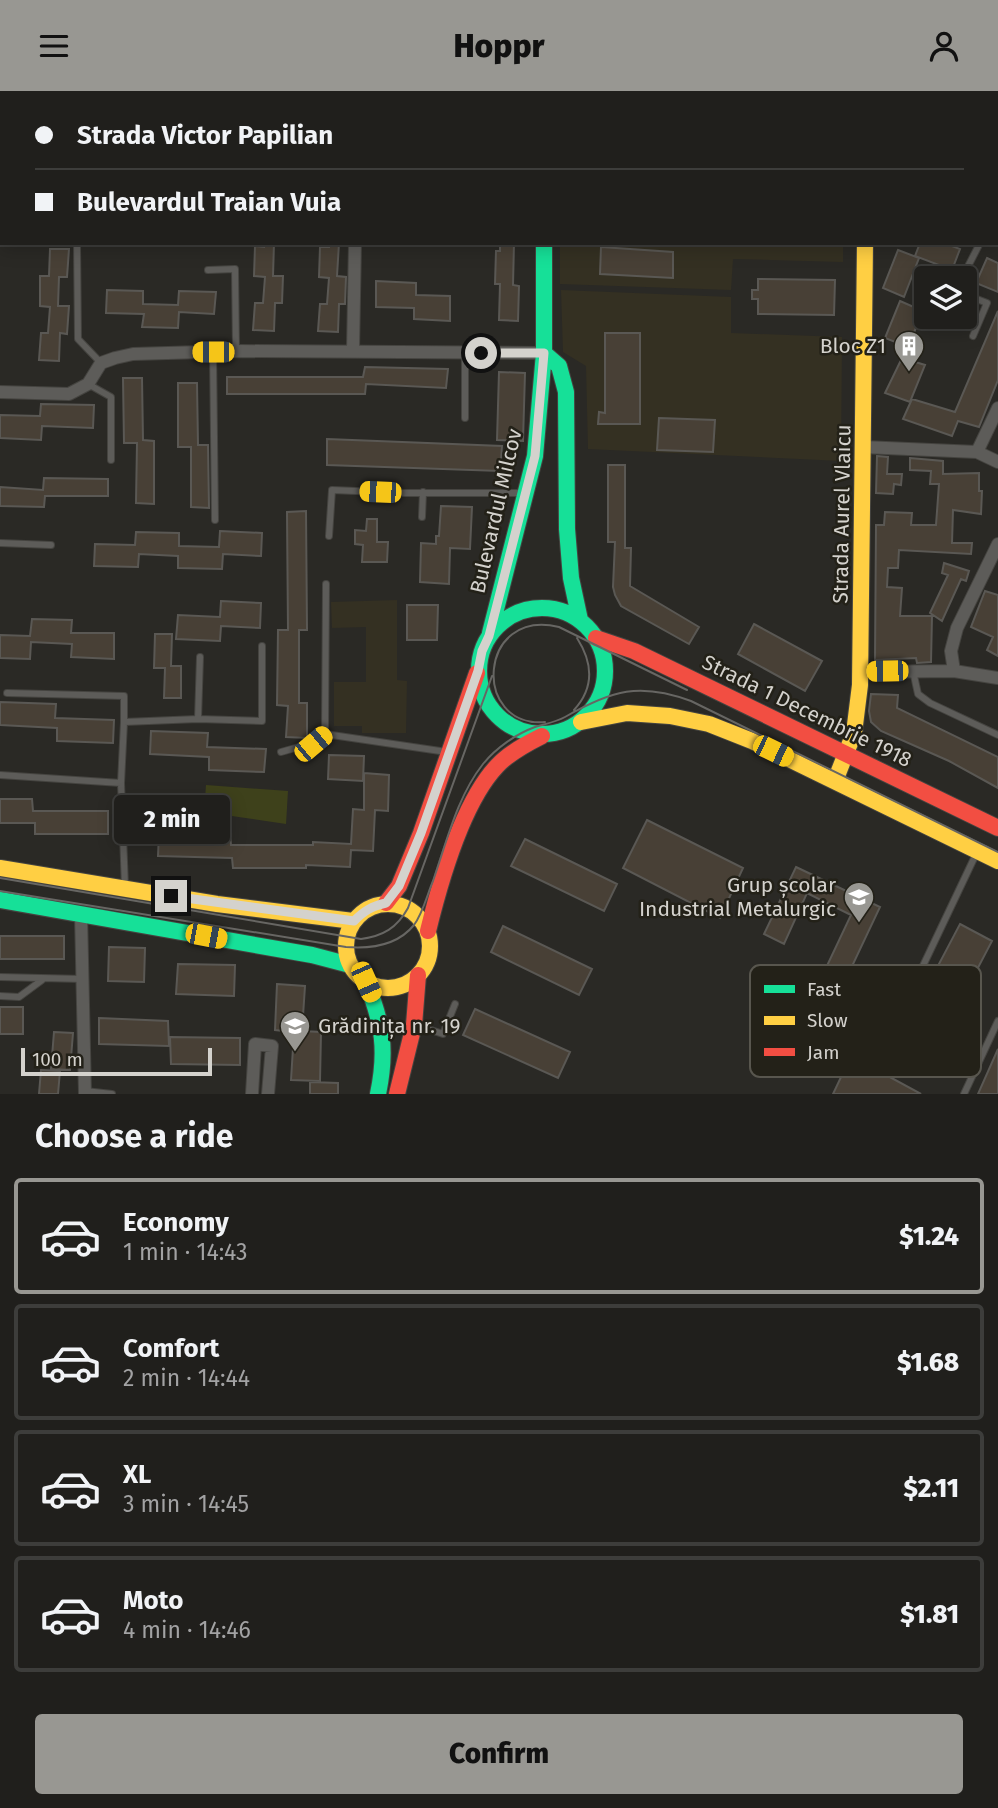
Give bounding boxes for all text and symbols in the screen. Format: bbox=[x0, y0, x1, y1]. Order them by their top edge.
icon: menu bbox=[35, 27, 73, 65]
text: Hoppr bbox=[453, 27, 545, 65]
icon: person bbox=[925, 27, 963, 65]
text: Strada Victor Papilian bbox=[77, 120, 333, 151]
text: Bulevardul Traian Vuia bbox=[77, 187, 341, 218]
map controls bbox=[914, 266, 977, 329]
button: layers bbox=[914, 266, 977, 329]
building icon: Bloc Z1 bbox=[892, 329, 926, 373]
place label: Bloc Z1 bbox=[820, 333, 886, 359]
route start bbox=[465, 337, 497, 369]
car bbox=[193, 342, 235, 363]
street label: Strada Aurel Vlaicu bbox=[827, 424, 857, 604]
street label: Bulevardul Milcov bbox=[464, 425, 528, 596]
car bbox=[359, 481, 402, 503]
street label: Strada 1 Decembrie 1918 bbox=[698, 649, 916, 773]
car bbox=[866, 660, 909, 682]
car bbox=[291, 722, 336, 766]
car bbox=[750, 732, 797, 770]
callout: 2 min bbox=[113, 795, 229, 843]
text: 2 min bbox=[144, 805, 200, 833]
place label: Grup școlar Industrial Metalurgic bbox=[639, 872, 836, 922]
route end bbox=[155, 880, 187, 912]
school or university icon: Grup școlar Industrial Metalurgic bbox=[842, 880, 876, 924]
car bbox=[184, 922, 229, 950]
car bbox=[348, 959, 385, 1005]
legend bbox=[750, 965, 981, 1077]
text: Fast bbox=[807, 978, 841, 1001]
school or university icon: Grădinița nr. 19 bbox=[278, 1009, 312, 1053]
text: Slow bbox=[807, 1009, 848, 1032]
place label: Grădinița nr. 19 bbox=[318, 1013, 461, 1039]
text: Jam bbox=[807, 1041, 839, 1064]
scale bar bbox=[21, 1045, 212, 1077]
text: 100 m bbox=[32, 1048, 83, 1071]
text: Choose a ride bbox=[35, 1117, 233, 1155]
icon: car bbox=[39, 1205, 102, 1268]
text: Economy bbox=[123, 1207, 229, 1238]
text: $1.24 bbox=[899, 1221, 959, 1252]
text: 1 min · 14:43 bbox=[123, 1238, 247, 1266]
icon: car bbox=[39, 1331, 102, 1394]
text: Comfort bbox=[123, 1333, 219, 1364]
text: $1.68 bbox=[897, 1347, 959, 1378]
text: 2 min · 14:44 bbox=[123, 1364, 250, 1392]
icon: car bbox=[39, 1457, 102, 1520]
text: XL bbox=[123, 1459, 151, 1490]
text: $2.11 bbox=[903, 1473, 959, 1504]
text: 3 min · 14:45 bbox=[123, 1490, 249, 1518]
icon: car bbox=[39, 1583, 102, 1646]
text: Moto bbox=[123, 1585, 183, 1616]
text: $1.81 bbox=[900, 1599, 959, 1630]
text: 4 min · 14:46 bbox=[123, 1616, 251, 1644]
button: Confirm bbox=[35, 1714, 963, 1794]

